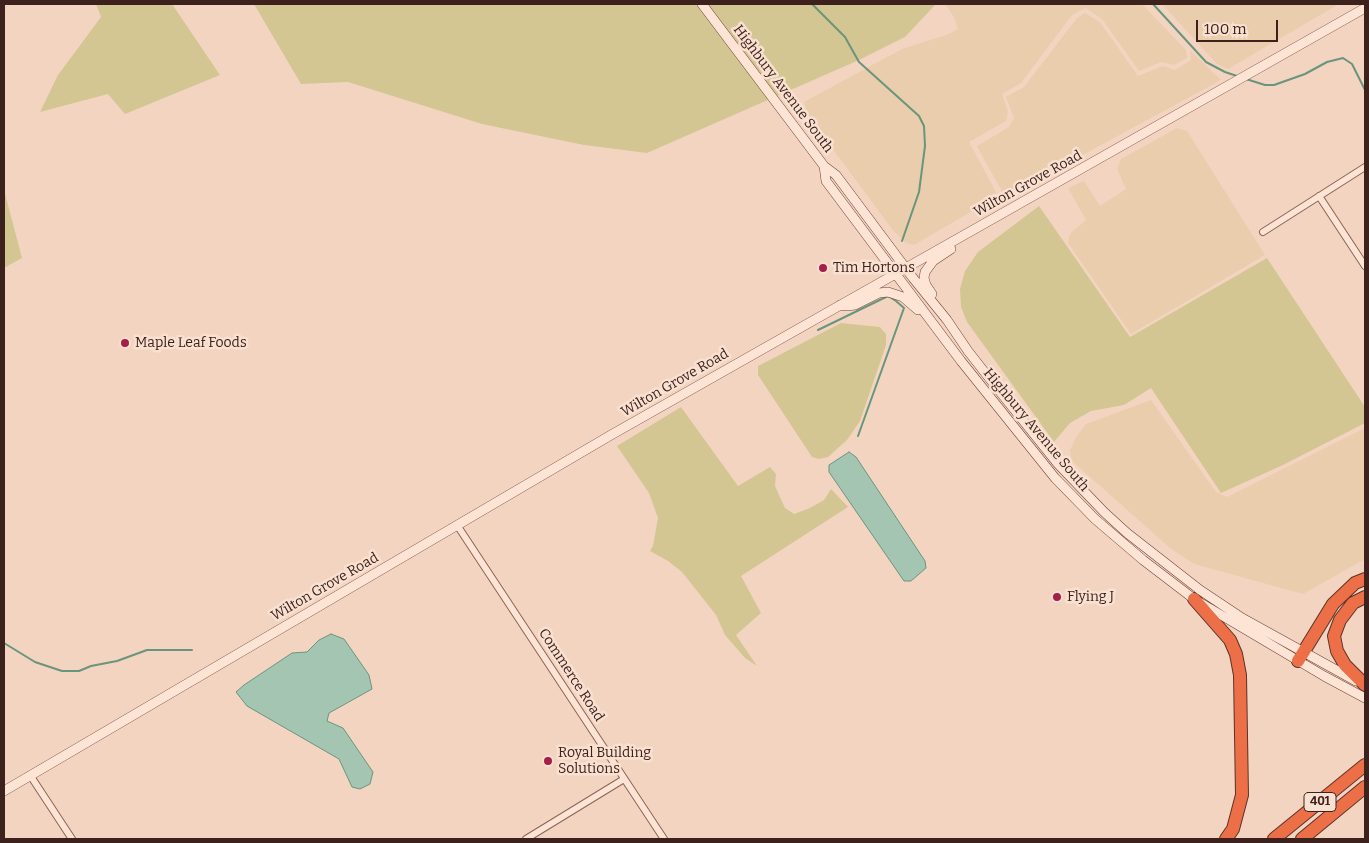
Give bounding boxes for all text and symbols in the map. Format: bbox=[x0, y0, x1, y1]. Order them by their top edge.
scale bar bbox=[1199, 10, 1282, 42]
text: 100 m bbox=[1204, 20, 1247, 38]
street label: Highbury Avenue South bbox=[729, 22, 837, 156]
street label: Wilton Grove Road bbox=[971, 147, 1085, 221]
place label: Tim Hortons bbox=[833, 260, 915, 276]
marker: Tim Hortons bbox=[817, 262, 829, 274]
place label: Maple Leaf Foods bbox=[135, 335, 247, 351]
marker: Maple Leaf Foods bbox=[119, 337, 131, 349]
street label: Wilton Grove Road bbox=[618, 345, 732, 421]
street label: Highbury Avenue South bbox=[980, 365, 1092, 495]
street label: Wilton Grove Road bbox=[268, 549, 382, 625]
place label: Flying J bbox=[1067, 589, 1114, 605]
marker: Flying J bbox=[1051, 591, 1063, 603]
street label: Commerce Road bbox=[535, 625, 607, 725]
place label: Royal Building Solutions bbox=[558, 745, 651, 778]
marker: Royal Building Solutions bbox=[542, 755, 554, 767]
road number: 401 bbox=[1304, 792, 1336, 812]

